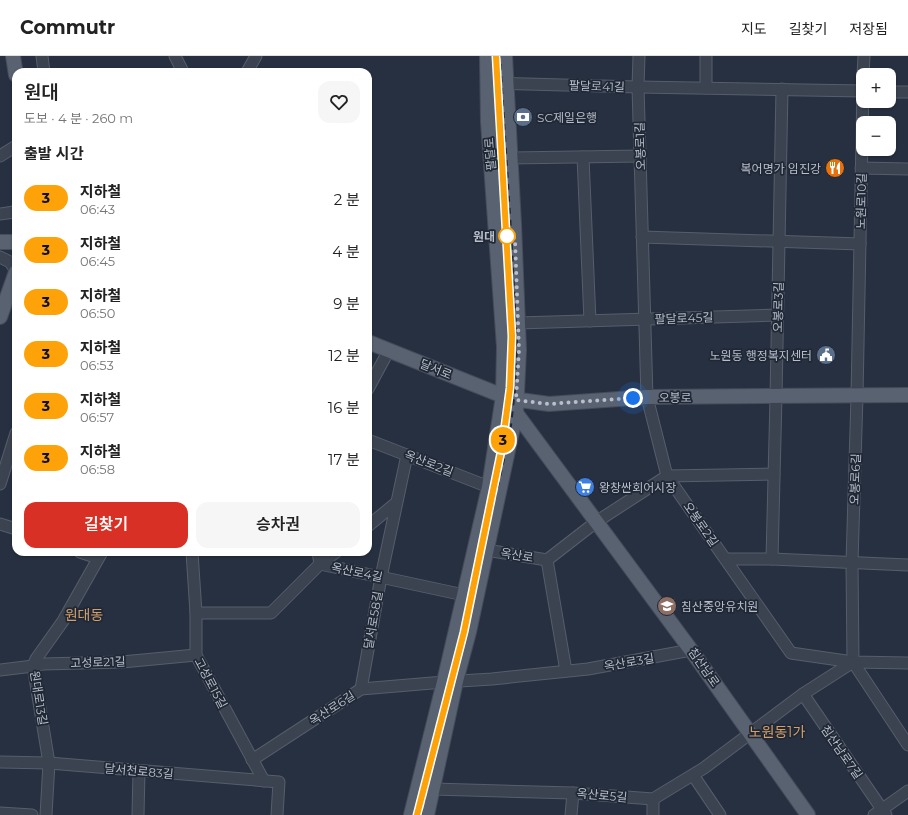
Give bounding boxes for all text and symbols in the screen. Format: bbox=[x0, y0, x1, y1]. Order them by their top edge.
text: Commutr bbox=[20, 16, 115, 39]
text: 지도 bbox=[741, 20, 767, 38]
text: 길찾기 bbox=[789, 20, 827, 38]
text: 저장됨 bbox=[849, 20, 888, 38]
map controls bbox=[856, 68, 896, 156]
button: + bbox=[856, 68, 896, 108]
street label: 팔달로41길 bbox=[569, 78, 625, 94]
text: 원대 bbox=[24, 81, 59, 104]
button: heart bbox=[318, 81, 360, 123]
bank icon: SC제일은행 bbox=[512, 106, 534, 128]
text: 도보 · 4 분 · 260 m bbox=[24, 110, 133, 126]
place label: SC제일은행 bbox=[537, 110, 597, 125]
button: − bbox=[856, 116, 896, 156]
street label: 오봉로1길 bbox=[632, 122, 648, 170]
street label: 팔달로 bbox=[481, 137, 499, 171]
text: 출발 시간 bbox=[24, 144, 83, 163]
restaurant icon: 복어명가 임진강 bbox=[824, 157, 846, 179]
place label: 복어명가 임진강 bbox=[741, 161, 821, 176]
street label: 노원로10길 bbox=[853, 173, 869, 229]
text: 지하철 bbox=[80, 182, 121, 201]
text: 3 bbox=[42, 189, 50, 207]
text: 2 분 bbox=[334, 190, 360, 209]
text: 06:43 bbox=[80, 201, 115, 217]
marker: 원대 bbox=[498, 227, 516, 245]
place label: 원대 bbox=[473, 229, 495, 244]
text: 지하철 bbox=[80, 234, 121, 253]
text: 3 bbox=[42, 241, 50, 259]
text: 4 분 bbox=[332, 242, 360, 261]
text: 06:45 bbox=[80, 253, 115, 269]
street label: 오봉로3길 bbox=[770, 281, 786, 333]
text: 지하철 bbox=[80, 286, 121, 305]
text: 3 bbox=[42, 293, 50, 311]
text: 9 분 bbox=[333, 294, 360, 313]
text: 06:50 bbox=[80, 305, 115, 321]
street label: 팔달로45길 bbox=[654, 309, 714, 327]
text: 지하철 bbox=[80, 338, 121, 357]
public building icon: 노원동 행정복지센터 bbox=[815, 344, 837, 366]
text: 3 bbox=[42, 345, 50, 363]
text: 12 분 bbox=[328, 346, 360, 365]
place label: 노원동 행정복지센터 bbox=[709, 348, 812, 363]
street label: 달서로 bbox=[418, 356, 454, 382]
text: 06:53 bbox=[80, 357, 114, 373]
your location bbox=[623, 388, 643, 408]
text: 지하철 bbox=[80, 390, 121, 409]
street label: 오봉로 bbox=[658, 390, 692, 405]
text: 3 bbox=[42, 397, 50, 415]
text: 16 분 bbox=[328, 398, 360, 417]
text: 06:57 bbox=[80, 409, 114, 425]
line badge: 3 bbox=[490, 427, 516, 453]
text: 3 bbox=[499, 431, 507, 449]
text: 지하철 bbox=[80, 442, 121, 461]
street label: 옥산로2길 bbox=[403, 447, 455, 479]
text: 3 bbox=[42, 449, 50, 467]
text: 17 분 bbox=[328, 450, 360, 469]
street label: 오봉로6길 bbox=[847, 453, 863, 505]
text: 06:58 bbox=[80, 461, 115, 477]
supermarket icon: 왕창싼회어시장 bbox=[574, 476, 596, 498]
place label: 왕창싼회어시장 bbox=[599, 480, 676, 495]
street label: 오봉로2길 bbox=[680, 499, 722, 549]
button: 길찾기 bbox=[24, 502, 188, 548]
button: 승차권 bbox=[196, 502, 360, 548]
street label: 옥산로 bbox=[499, 545, 535, 565]
street label: 옥산로4길 bbox=[330, 559, 384, 585]
street label: 달서로58길 bbox=[361, 590, 385, 650]
school or university icon: 침산중앙유치원 bbox=[656, 595, 678, 617]
place label: 침산중앙유치원 bbox=[681, 599, 758, 614]
district label: 원대동 bbox=[65, 606, 103, 624]
street label: 침산남로 bbox=[685, 645, 723, 689]
street label: 옥산로3길 bbox=[603, 650, 655, 674]
street label: 고성로21길 bbox=[70, 654, 126, 670]
street label: 고성로15길 bbox=[191, 655, 231, 711]
street label: 원대로13길 bbox=[27, 670, 51, 726]
street label: 옥산로6길 bbox=[306, 688, 358, 728]
street label: 침산남로7길 bbox=[818, 722, 866, 782]
district label: 노원동1가 bbox=[749, 723, 805, 741]
street label: 달서천로83길 bbox=[104, 760, 174, 782]
street label: 옥산로5길 bbox=[576, 785, 628, 805]

